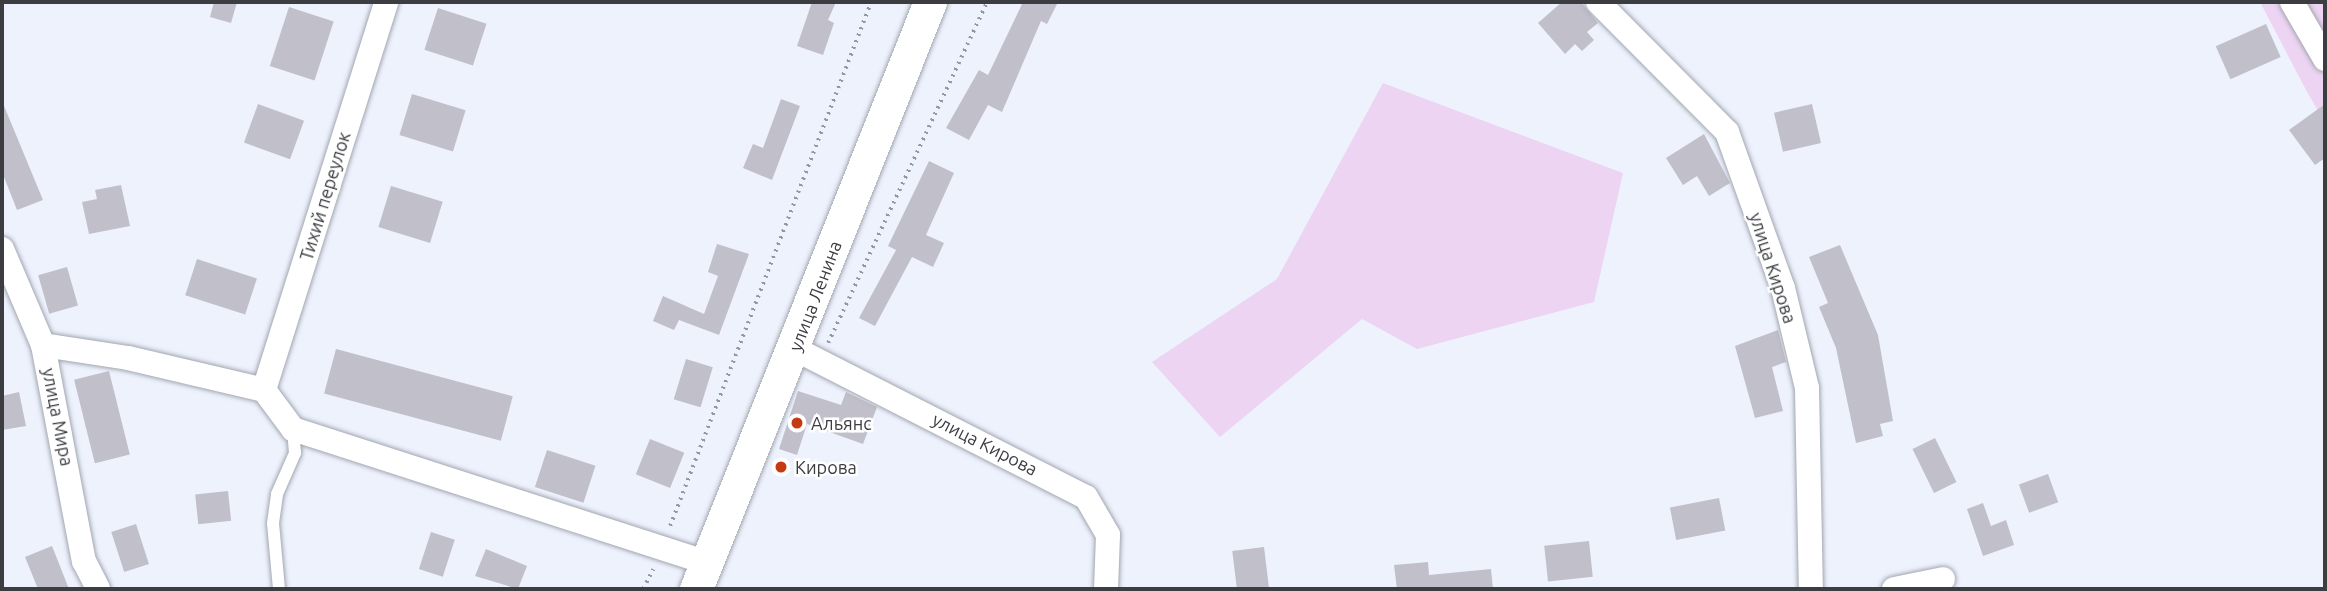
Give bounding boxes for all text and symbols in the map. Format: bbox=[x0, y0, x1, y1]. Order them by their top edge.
street label: Тихий переулок bbox=[295, 129, 355, 263]
street label: улица Кирова bbox=[1745, 210, 1801, 326]
street label: улица Ленина bbox=[784, 238, 846, 354]
street label: улица Мира bbox=[38, 366, 78, 468]
street label: улица Кирова bbox=[929, 408, 1041, 480]
place label: Альянс bbox=[811, 412, 872, 434]
marker: Альянс bbox=[789, 415, 805, 431]
place label: Кирова bbox=[795, 456, 857, 478]
marker: Кирова bbox=[773, 459, 789, 475]

